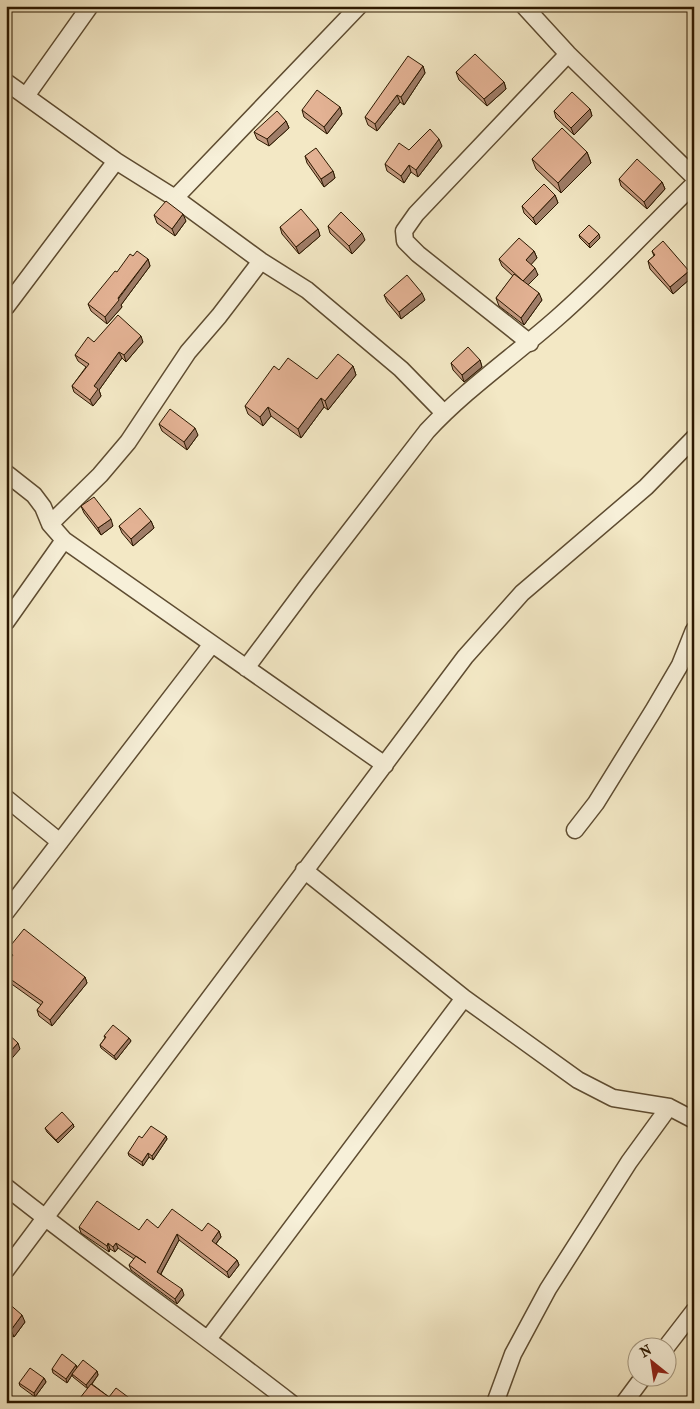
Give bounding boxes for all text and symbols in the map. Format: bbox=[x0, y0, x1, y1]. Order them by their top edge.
north arrow bbox=[628, 1336, 678, 1386]
text: N bbox=[637, 1341, 655, 1361]

